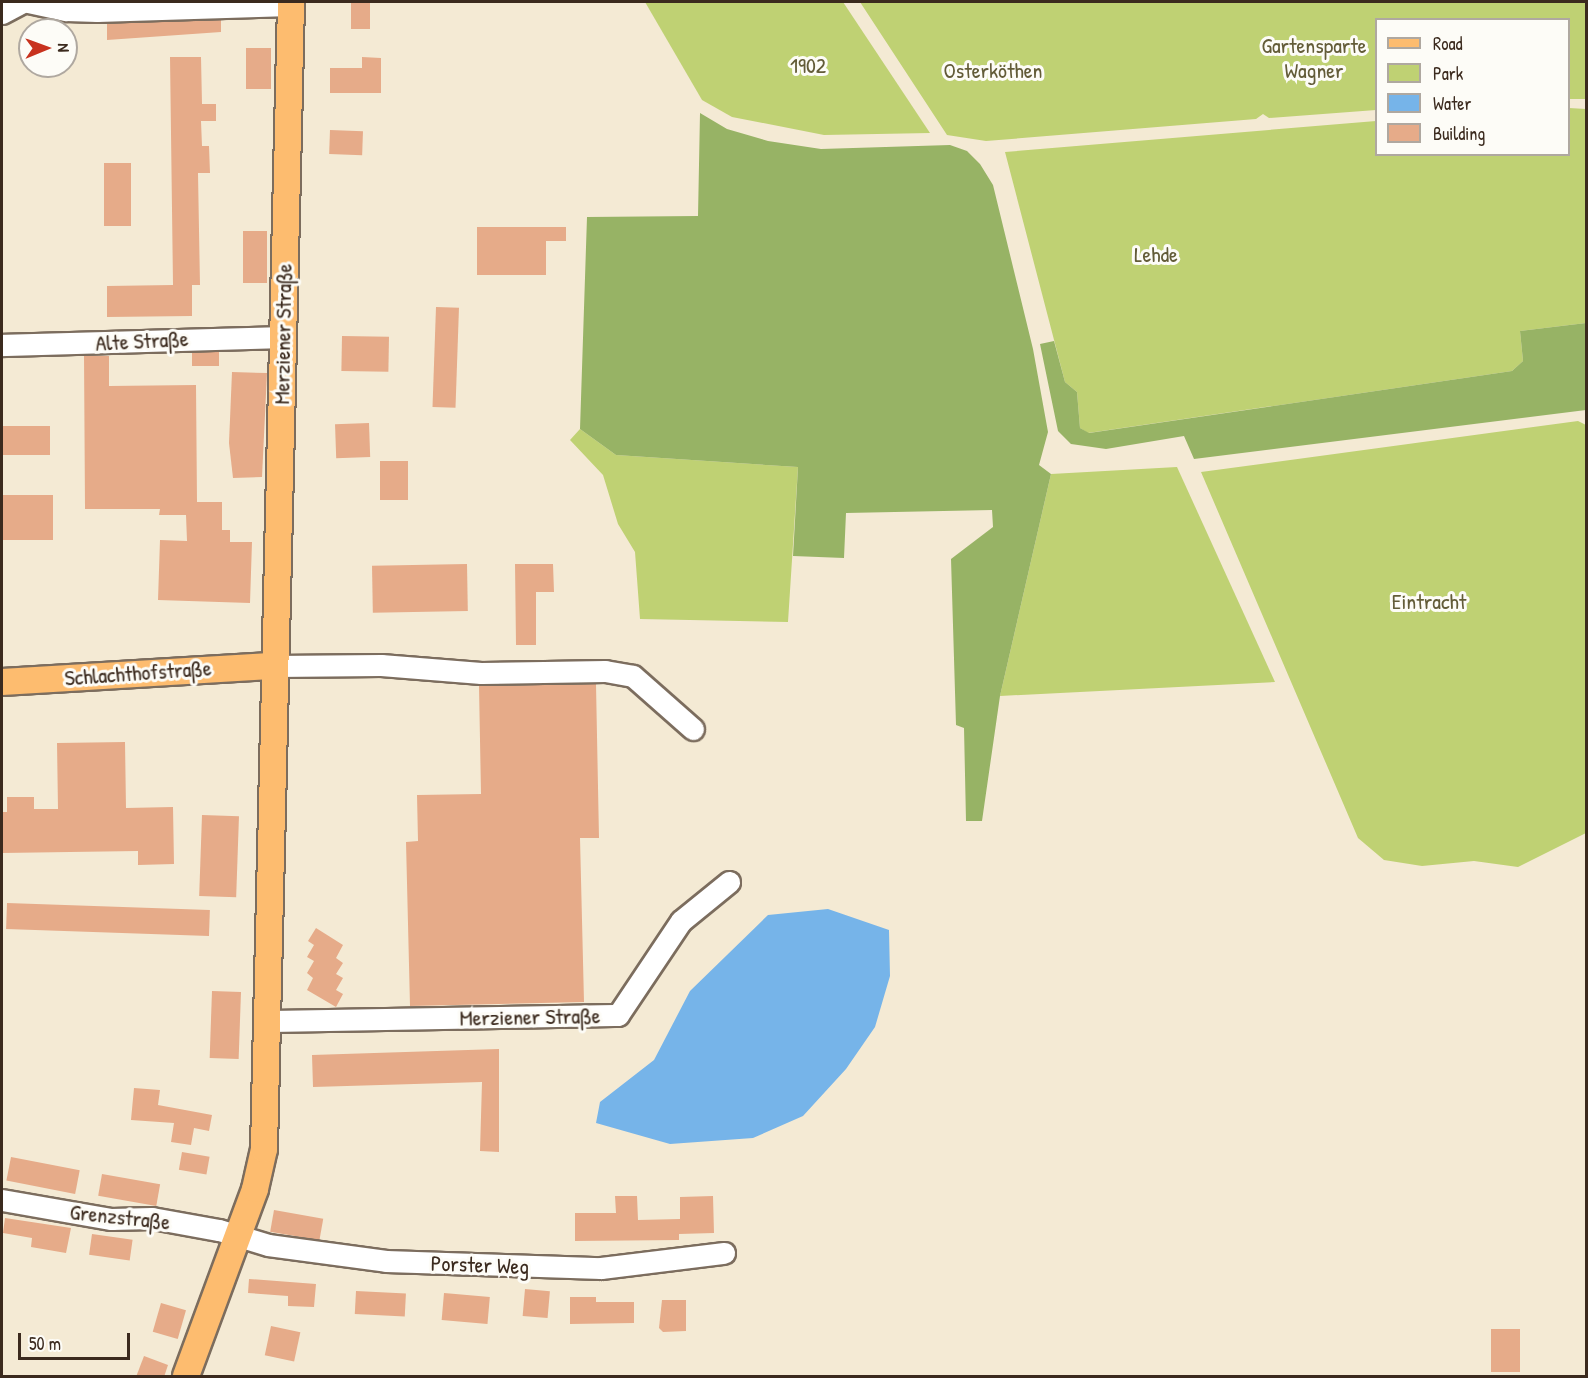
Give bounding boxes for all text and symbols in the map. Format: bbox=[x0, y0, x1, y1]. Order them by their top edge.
north arrow bbox=[18, 18, 78, 78]
legend bbox=[1375, 18, 1570, 156]
text: Road bbox=[1433, 31, 1463, 56]
park label: Gartensparte Wagner bbox=[1261, 32, 1367, 84]
text: N bbox=[53, 43, 75, 52]
park label: 1902 bbox=[790, 53, 826, 79]
park label: Osterköthen bbox=[944, 58, 1042, 84]
text: Park bbox=[1433, 61, 1463, 86]
text: Water bbox=[1433, 91, 1471, 116]
text: Building bbox=[1433, 121, 1485, 146]
park label: Lehde bbox=[1134, 242, 1178, 268]
street label: Merziener Straße bbox=[269, 263, 297, 405]
street label: Alte Straße bbox=[95, 325, 189, 357]
park label: Eintracht bbox=[1392, 589, 1466, 615]
street label: Schlachthofstraße bbox=[64, 655, 212, 691]
street label: Merziener Straße bbox=[459, 1003, 601, 1031]
street label: Grenzstraße bbox=[69, 1199, 171, 1235]
street label: Porster Weg bbox=[430, 1250, 530, 1280]
scale bar bbox=[21, 1321, 134, 1359]
text: 50 m bbox=[29, 1331, 61, 1356]

